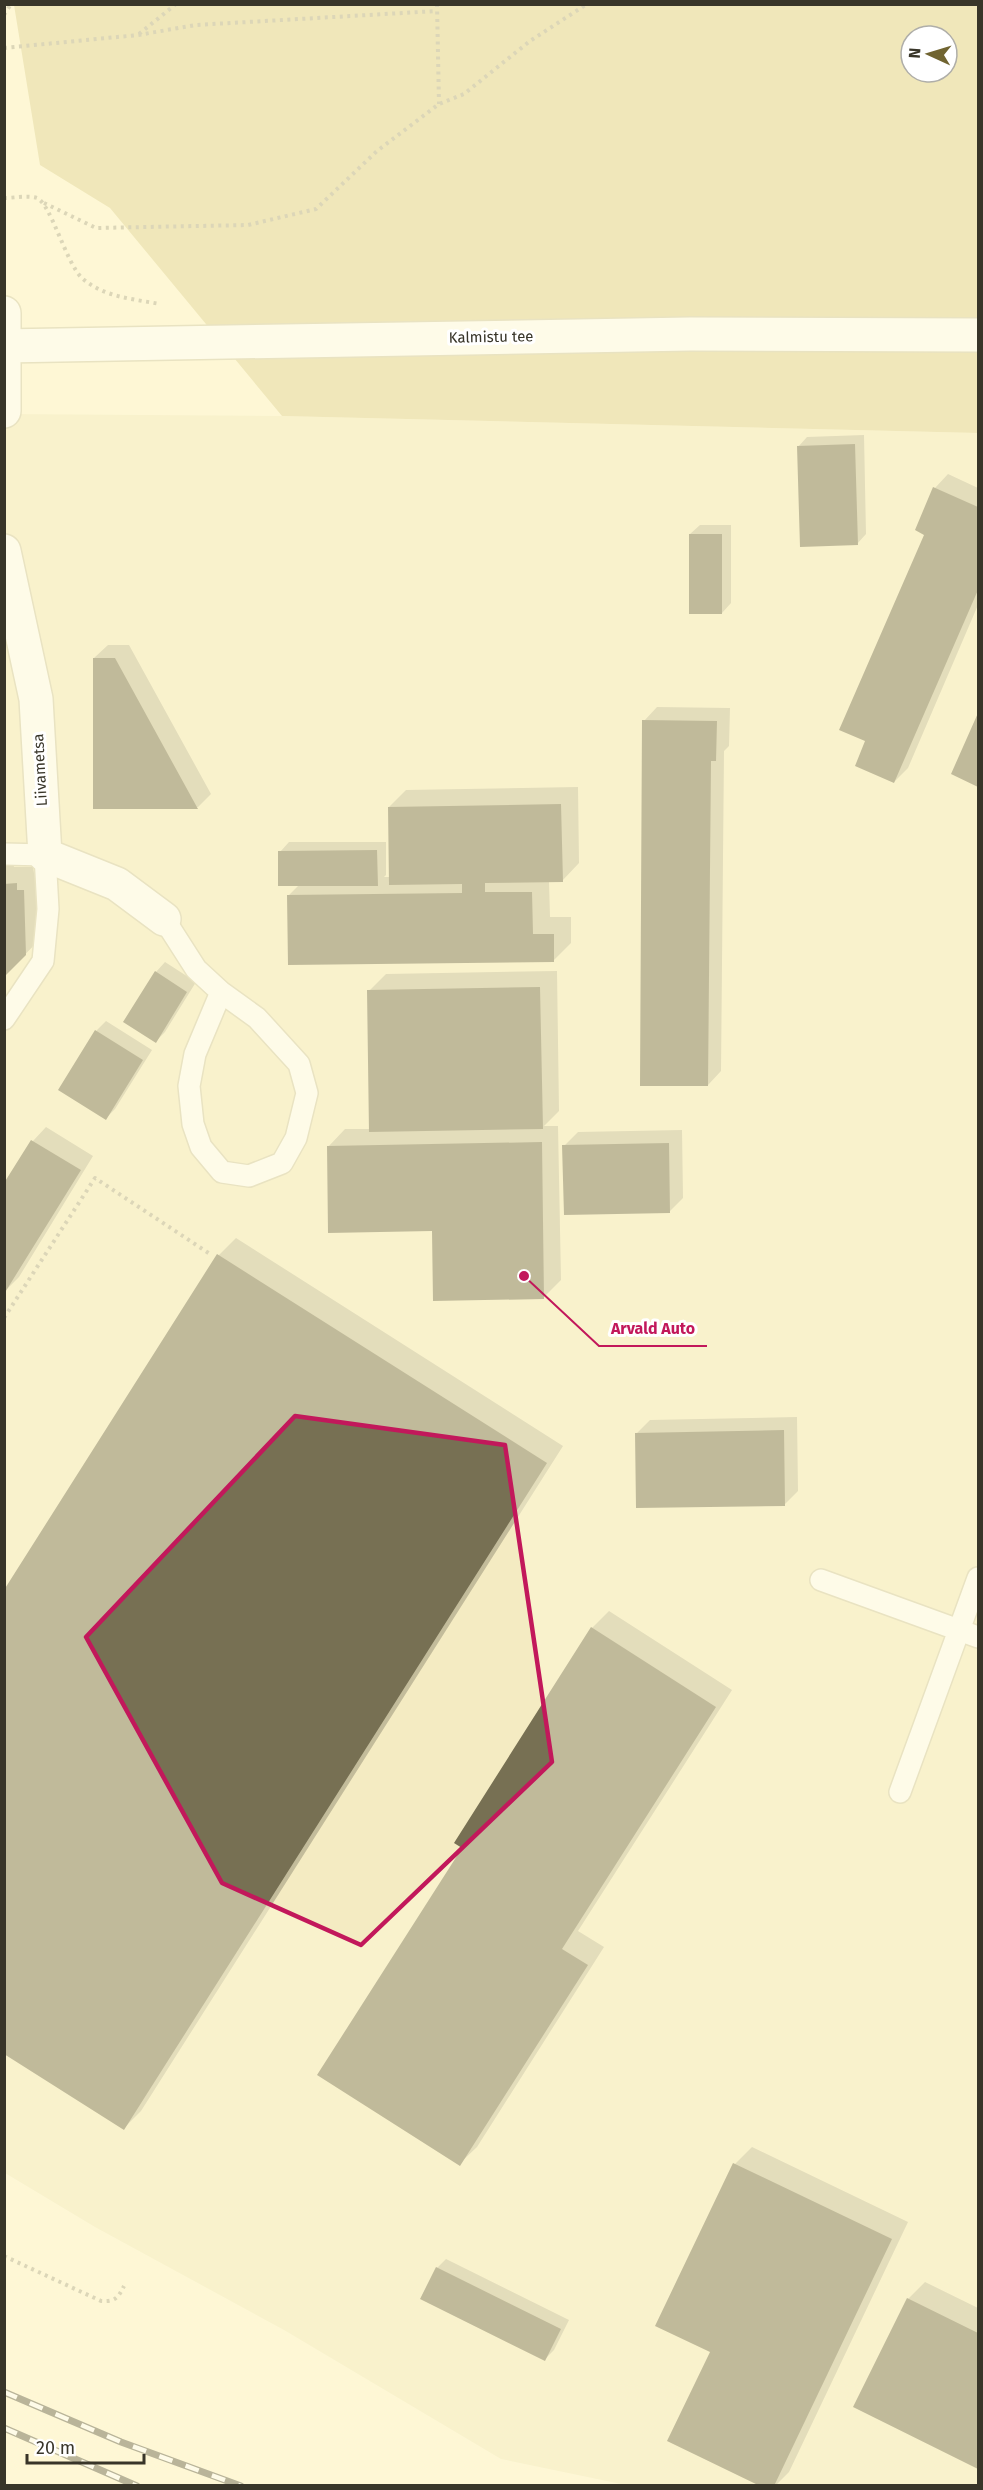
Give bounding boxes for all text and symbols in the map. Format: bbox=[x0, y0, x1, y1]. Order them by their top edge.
north arrow bbox=[899, 24, 959, 84]
text: N bbox=[905, 47, 924, 59]
street label: Kalmistu tee bbox=[448, 327, 534, 347]
street label: Liivametsa bbox=[29, 733, 51, 807]
callout: Arvald Auto bbox=[599, 1312, 707, 1346]
text: Arvald Auto bbox=[610, 1319, 695, 1338]
scale bar bbox=[27, 2427, 144, 2465]
text: 20 m bbox=[36, 2437, 75, 2459]

